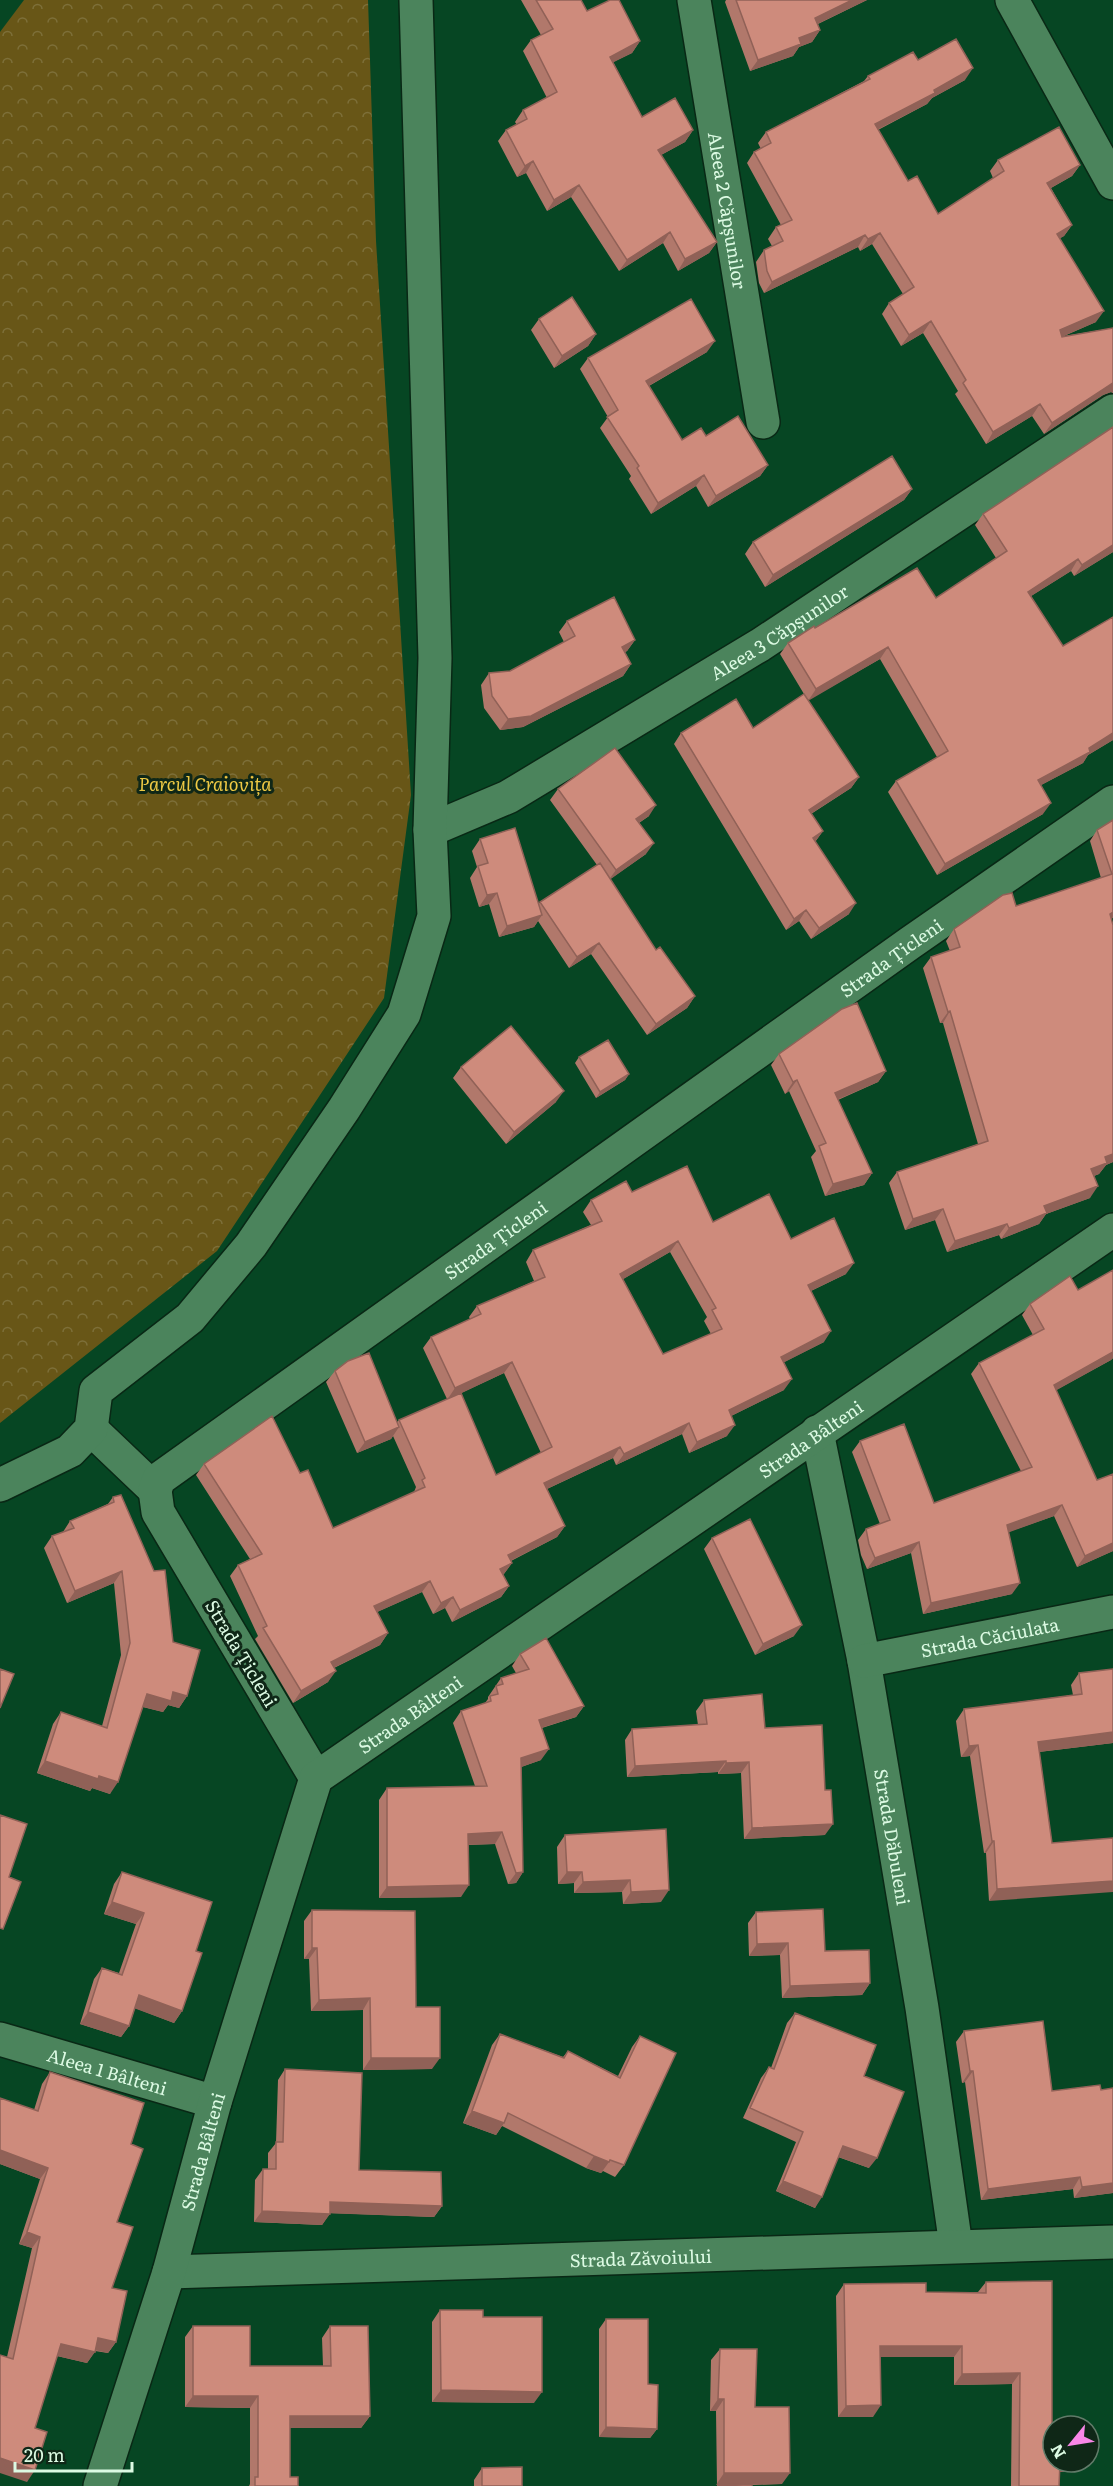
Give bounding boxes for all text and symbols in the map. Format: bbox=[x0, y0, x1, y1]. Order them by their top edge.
street label: Aleea 2 Căpșunilor bbox=[702, 130, 755, 291]
street label: Aleea 3 Căpșunilor bbox=[704, 577, 853, 686]
park label: Parcul Craiovița bbox=[138, 770, 272, 797]
street label: Strada Țicleni bbox=[833, 911, 948, 1003]
street label: Strada Țicleni bbox=[438, 1193, 552, 1285]
street label: Strada Bâlteni bbox=[752, 1393, 868, 1484]
street label: Strada Țicleni bbox=[199, 1594, 285, 1712]
street label: Strada Căciulata bbox=[918, 1609, 1061, 1663]
street label: Strada Bâlteni bbox=[352, 1668, 467, 1759]
street label: Strada Dăbuleni bbox=[869, 1766, 918, 1907]
street label: Aleea 1 Bâlteni bbox=[44, 2040, 171, 2101]
street label: Strada Bâlteni bbox=[173, 2089, 231, 2213]
street label: Strada Zăvoiului bbox=[569, 2241, 712, 2273]
north arrow bbox=[1041, 2414, 1101, 2474]
scale bar bbox=[15, 2435, 132, 2473]
text: N bbox=[1043, 2440, 1071, 2464]
text: 20 m bbox=[24, 2441, 65, 2468]

